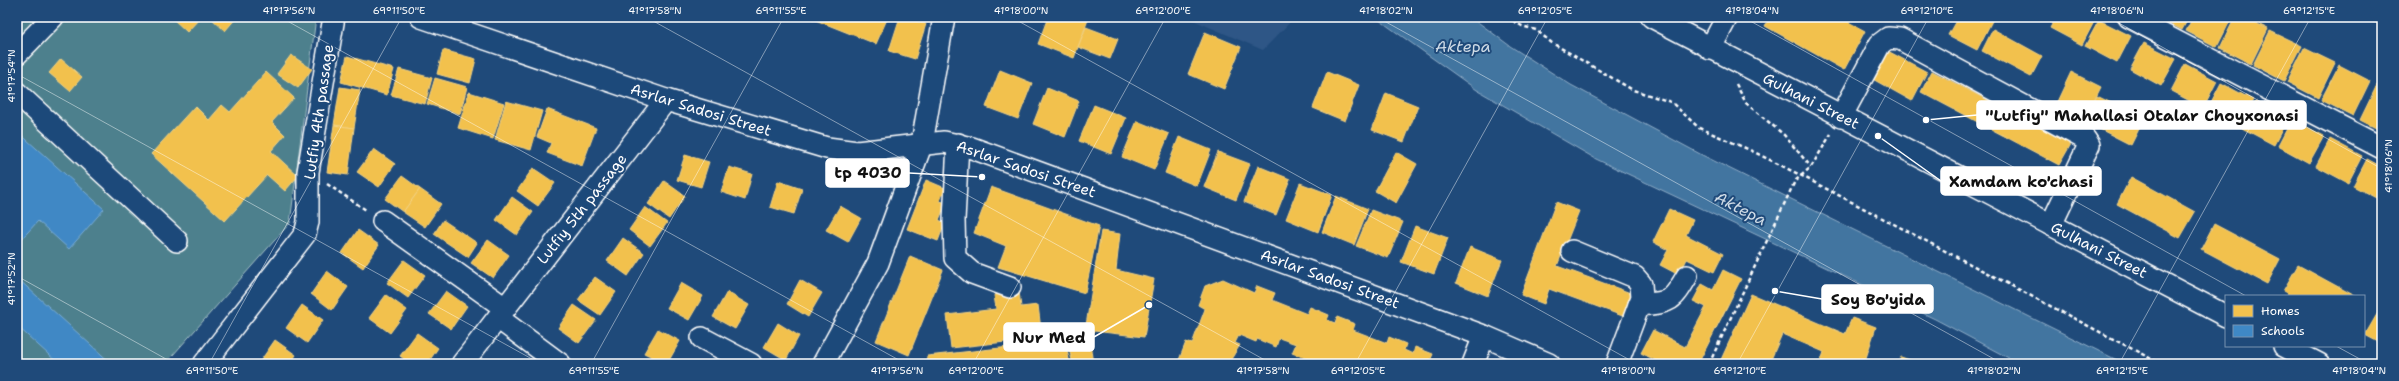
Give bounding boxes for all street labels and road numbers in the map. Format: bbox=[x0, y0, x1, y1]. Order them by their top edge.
street label: Lutfiy 4th passage bbox=[300, 43, 338, 181]
street label: Gulhani Street bbox=[1759, 68, 1863, 134]
street label: Asrlar Sadosi Street bbox=[628, 79, 774, 141]
street label: Asrlar Sadosi Street bbox=[953, 136, 1099, 202]
street label: Lutfiy 5th passage bbox=[533, 150, 631, 268]
street label: Gulhani Street bbox=[2047, 217, 2151, 283]
street label: Asrlar Sadosi Street bbox=[1258, 245, 1402, 313]

